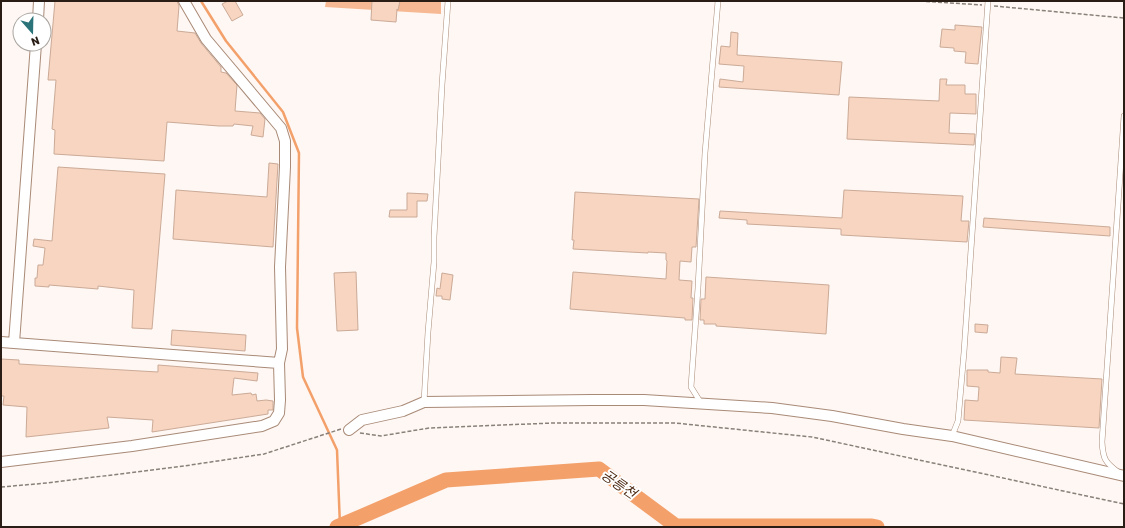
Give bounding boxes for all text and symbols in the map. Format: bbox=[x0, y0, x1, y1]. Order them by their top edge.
north arrow bbox=[12, 12, 52, 52]
text: N bbox=[29, 33, 41, 48]
water label: 공릉천 bbox=[598, 466, 640, 503]

